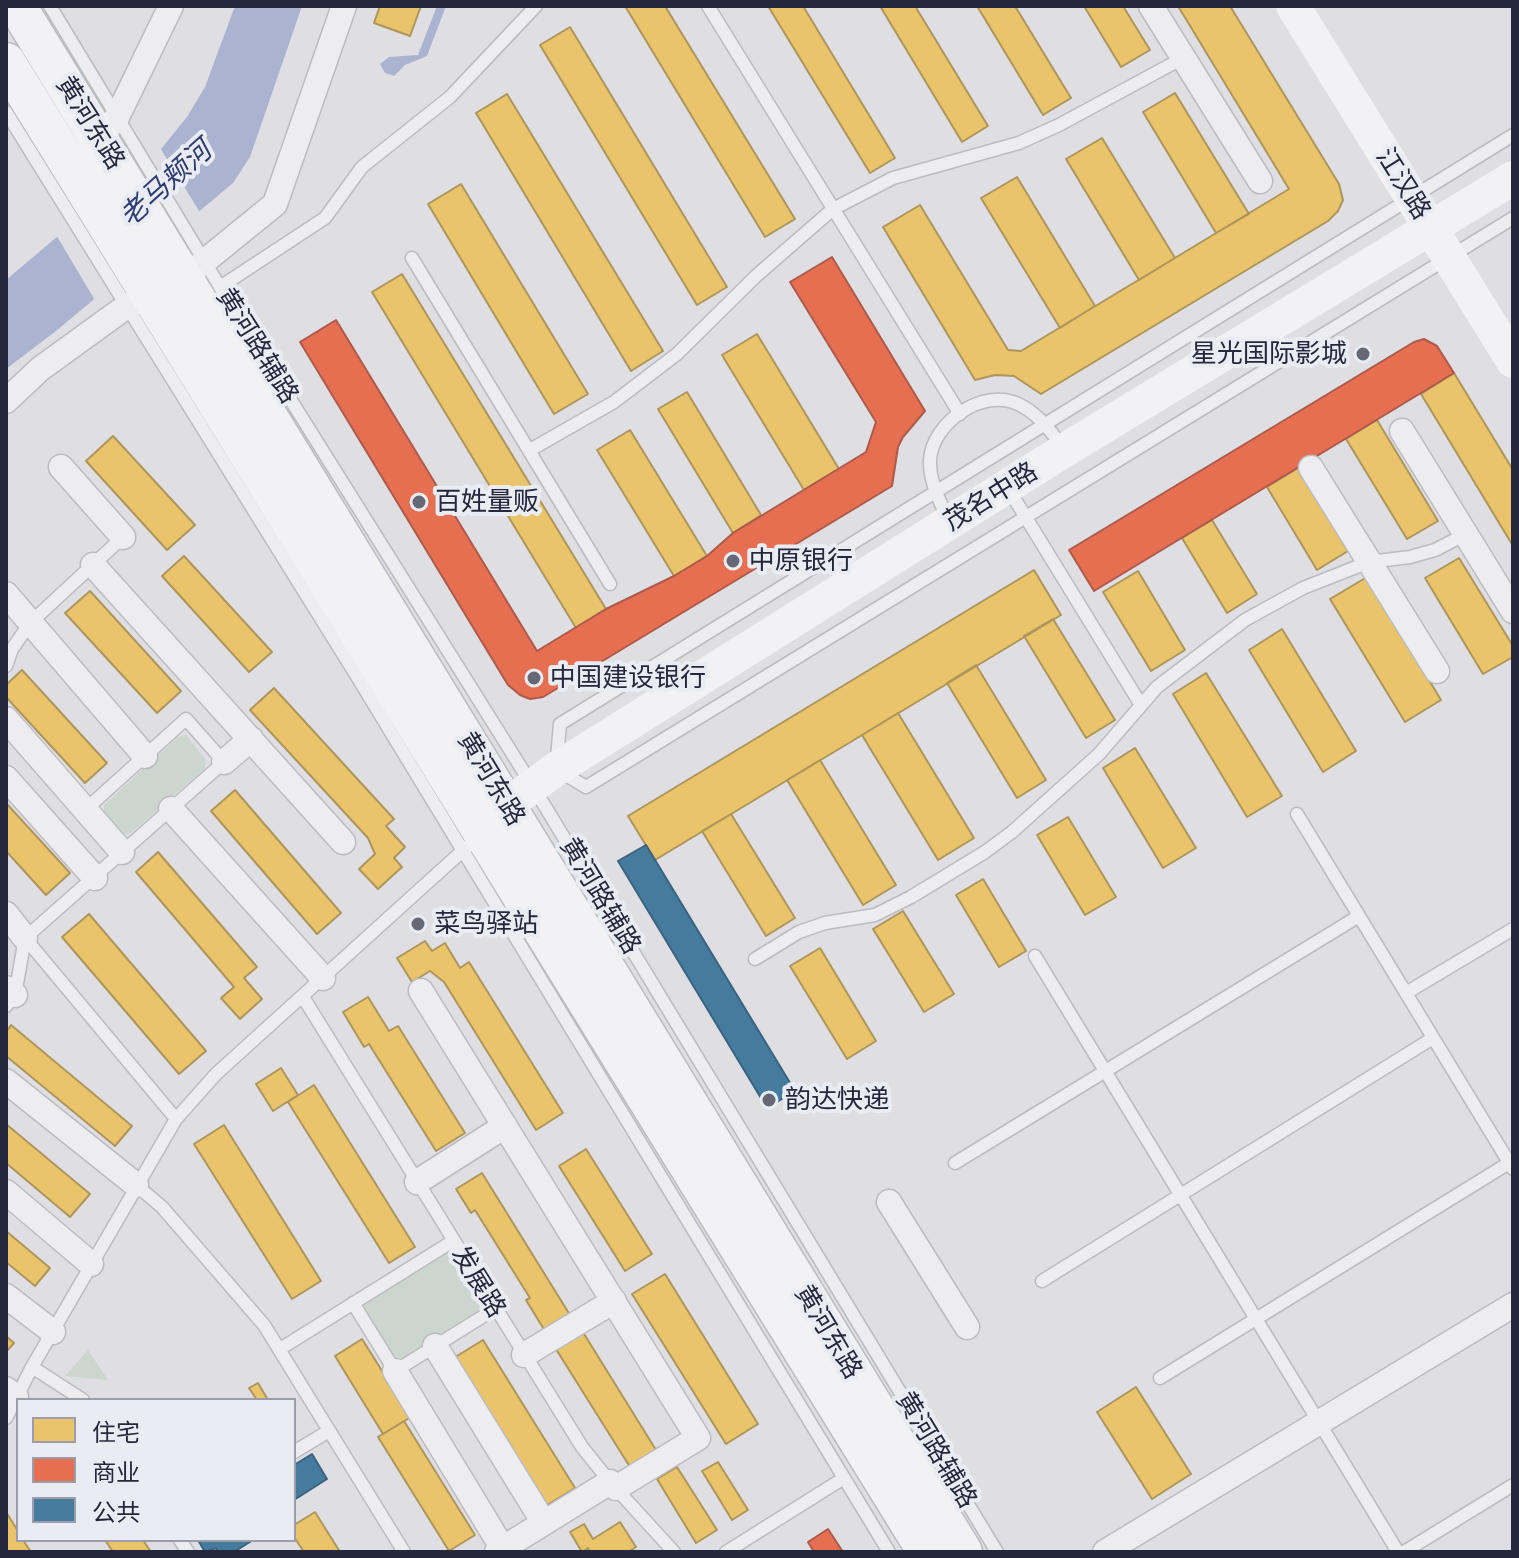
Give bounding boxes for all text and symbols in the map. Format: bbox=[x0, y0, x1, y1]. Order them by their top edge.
street label: 黄河东路 bbox=[49, 71, 131, 175]
water label: 老马颊河 bbox=[113, 134, 219, 234]
street label: 江汉路 bbox=[1369, 143, 1437, 225]
street label: 黄河路辅路 bbox=[209, 283, 305, 409]
place label: 星光国际影城 bbox=[1191, 338, 1347, 370]
marker: 星光国际影城 bbox=[1354, 345, 1372, 363]
street label: 茂名中路 bbox=[939, 456, 1043, 538]
place label: 百姓量贩 bbox=[435, 486, 539, 518]
marker: 百姓量贩 bbox=[410, 493, 428, 511]
place label: 中原银行 bbox=[749, 545, 853, 577]
marker: 中原银行 bbox=[724, 552, 742, 570]
place label: 中国建设银行 bbox=[550, 662, 706, 694]
marker: 中国建设银行 bbox=[525, 669, 543, 687]
street label: 黄河东路 bbox=[451, 726, 531, 832]
street label: 黄河路辅路 bbox=[553, 832, 647, 960]
place label: 菜鸟驿站 bbox=[434, 908, 538, 940]
marker: 菜鸟驿站 bbox=[409, 915, 427, 933]
place label: 韵达快递 bbox=[785, 1084, 889, 1116]
marker: 韵达快递 bbox=[760, 1091, 778, 1109]
street label: 发展路 bbox=[444, 1241, 512, 1323]
street label: 黄河东路 bbox=[788, 1279, 868, 1385]
street label: 黄河路辅路 bbox=[889, 1386, 983, 1514]
legend bbox=[16, 1398, 296, 1542]
text: 住宅 bbox=[92, 1418, 140, 1447]
text: 商业 bbox=[92, 1458, 140, 1487]
text: 公共 bbox=[92, 1498, 140, 1527]

